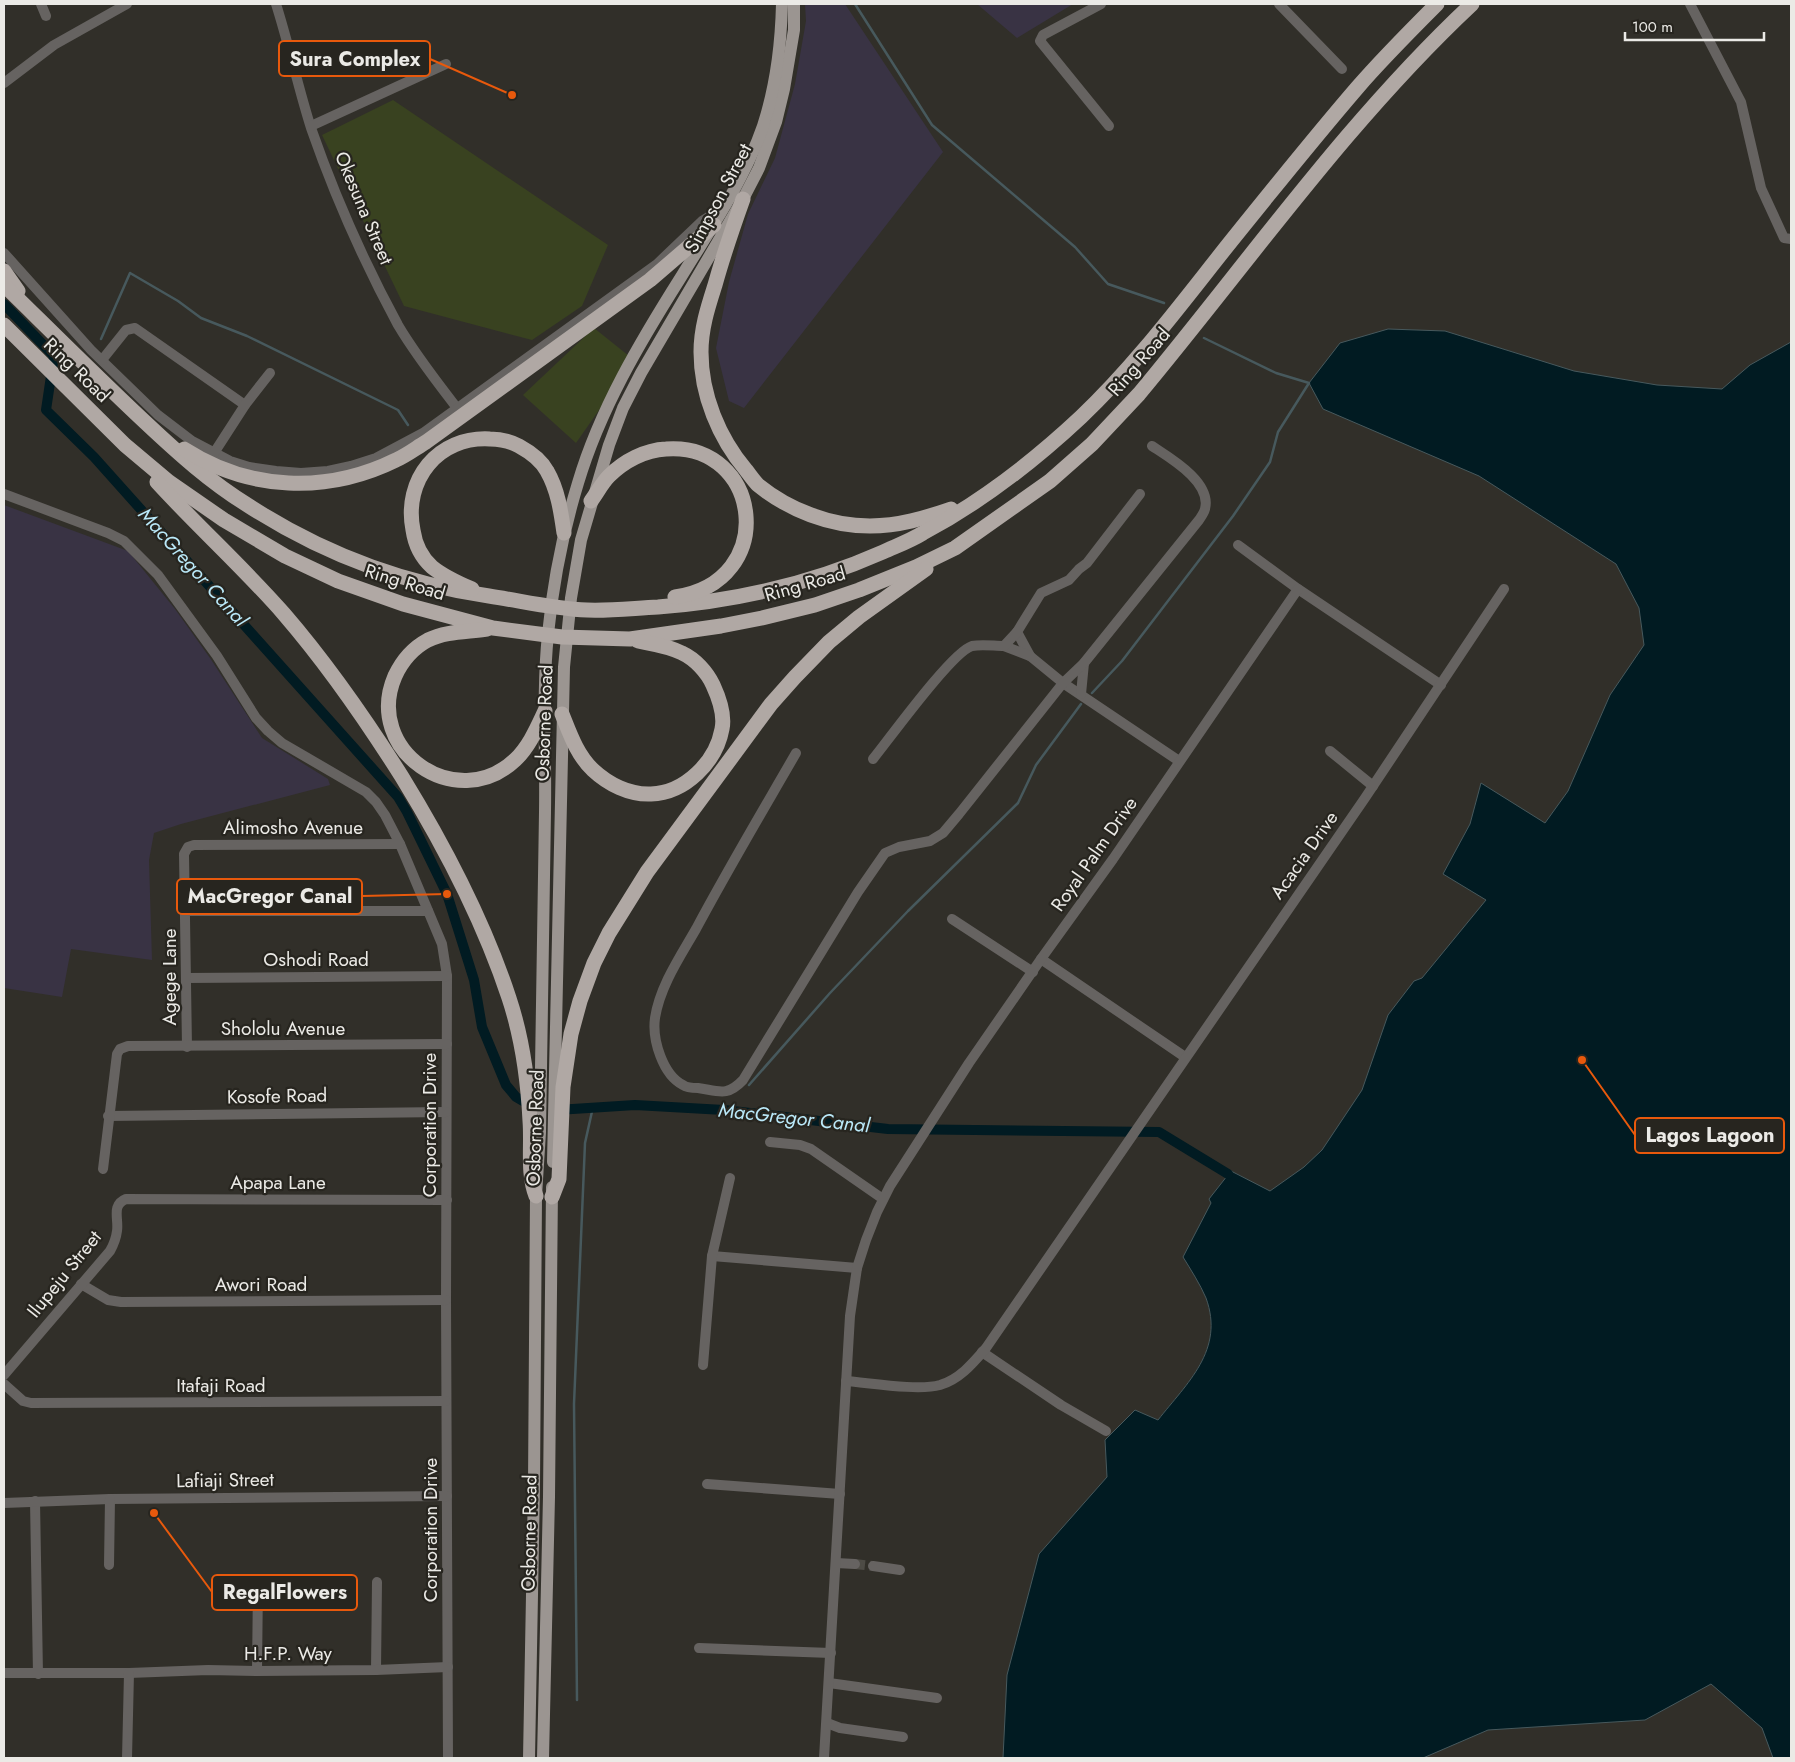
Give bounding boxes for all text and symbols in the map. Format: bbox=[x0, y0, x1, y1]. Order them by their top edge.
scale bar bbox=[1625, 10, 1764, 42]
text: 100 m bbox=[1632, 16, 1673, 38]
callout: Sura Complex bbox=[279, 41, 430, 76]
text: Sura Complex bbox=[290, 45, 421, 74]
street label: Simpson Street bbox=[678, 138, 758, 257]
street label: Okesuna Street bbox=[328, 147, 400, 269]
street label: Ring Road bbox=[1102, 322, 1176, 402]
street label: Ring Road bbox=[38, 331, 116, 409]
water label: MacGregor Canal bbox=[131, 501, 256, 634]
street label: Ring Road bbox=[361, 557, 449, 607]
street label: Ring Road bbox=[761, 560, 849, 608]
street label: Osborne Road bbox=[528, 664, 560, 782]
street label: Royal Palm Drive bbox=[1044, 791, 1144, 917]
street label: Acacia Drive bbox=[1264, 805, 1344, 904]
street label: Alimosho Avenue bbox=[223, 814, 363, 841]
callout: MacGregor Canal bbox=[177, 879, 362, 914]
text: MacGregor Canal bbox=[188, 882, 352, 911]
street label: Agege Lane bbox=[156, 928, 183, 1025]
street label: Oshodi Road bbox=[263, 946, 369, 973]
street label: Shololu Avenue bbox=[221, 1015, 346, 1042]
street label: Corporation Drive bbox=[416, 1053, 443, 1197]
street label: Osborne Road bbox=[519, 1069, 551, 1187]
street label: Kosofe Road bbox=[227, 1082, 327, 1110]
water label: MacGregor Canal bbox=[717, 1096, 873, 1141]
callout: Lagos Lagoon bbox=[1635, 1118, 1784, 1153]
text: Lagos Lagoon bbox=[1645, 1121, 1775, 1150]
street label: Apapa Lane bbox=[230, 1169, 326, 1196]
street label: Ilupeju Street bbox=[20, 1224, 108, 1323]
street label: Awori Road bbox=[215, 1271, 307, 1298]
street label: Itafaji Road bbox=[176, 1372, 266, 1399]
street label: Corporation Drive bbox=[417, 1458, 444, 1602]
street label: Lafiaji Street bbox=[176, 1466, 275, 1494]
street label: Osborne Road bbox=[514, 1474, 544, 1592]
callout: RegalFlowers bbox=[212, 1575, 357, 1610]
text: RegalFlowers bbox=[223, 1578, 347, 1607]
street label: H.F.P. Way bbox=[244, 1640, 333, 1667]

